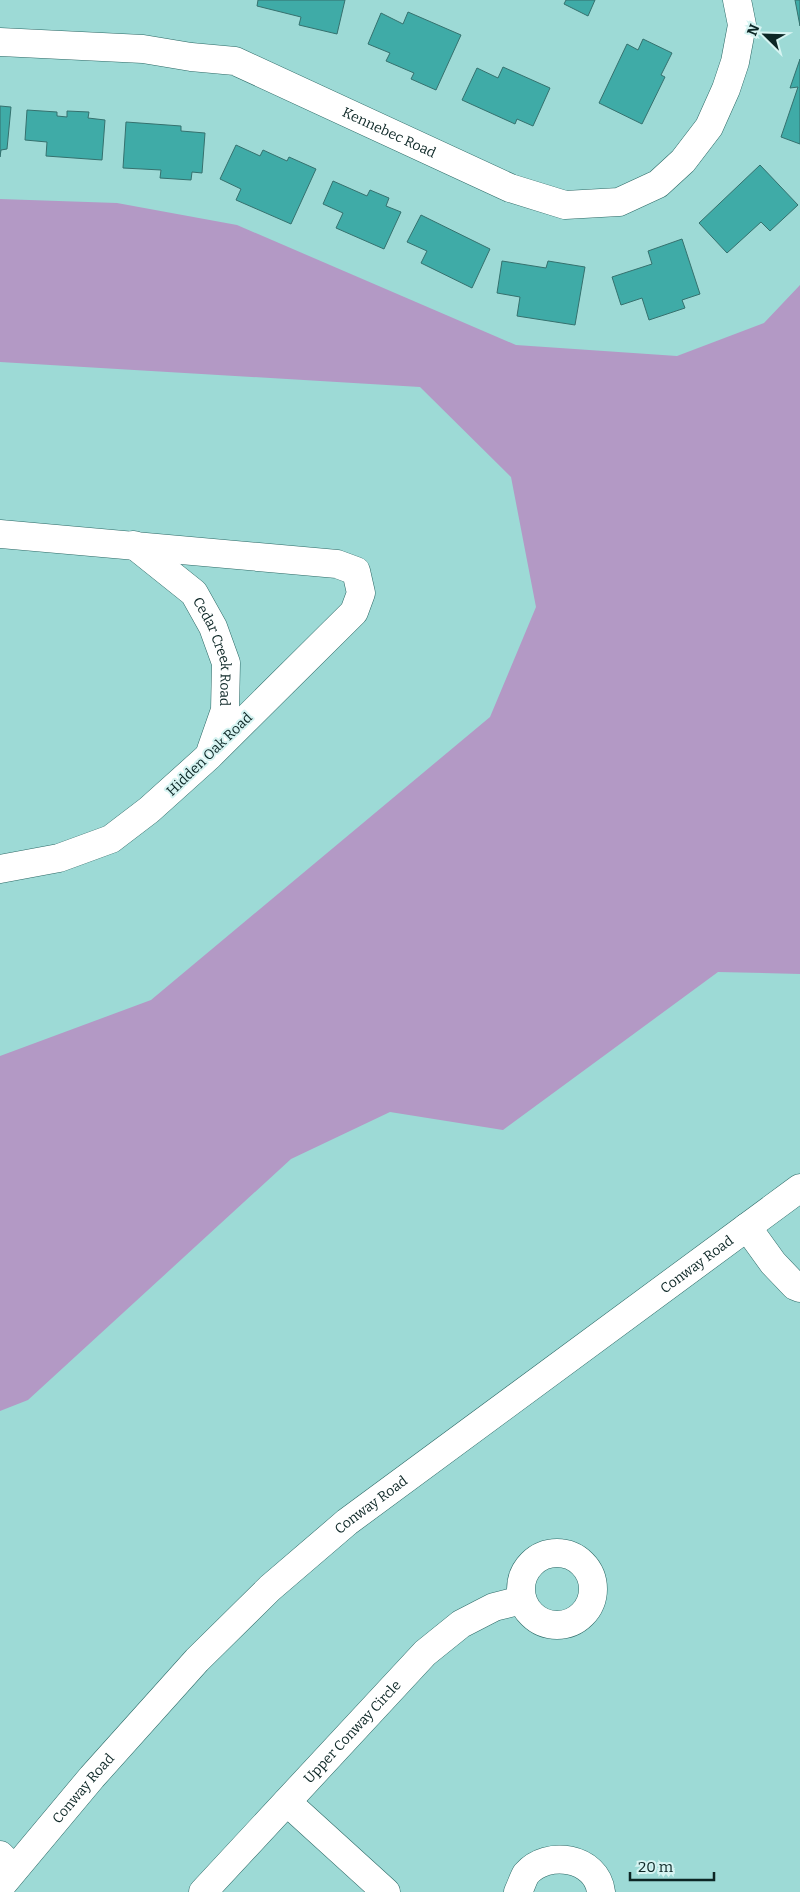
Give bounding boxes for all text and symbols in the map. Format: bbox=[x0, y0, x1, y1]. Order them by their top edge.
north arrow bbox=[740, 10, 790, 60]
text: N bbox=[744, 22, 764, 38]
street label: Kennebec Road bbox=[340, 104, 439, 162]
street label: Cedar Creek Road bbox=[189, 594, 234, 706]
street label: Hidden Oak Road bbox=[163, 709, 256, 800]
street label: Conway Road bbox=[657, 1232, 737, 1297]
street label: Conway Road bbox=[331, 1472, 411, 1538]
street label: Upper Conway Circle bbox=[300, 1677, 405, 1787]
street label: Conway Road bbox=[49, 1750, 118, 1827]
scale bar bbox=[630, 1850, 714, 1882]
text: 20 m bbox=[638, 1858, 674, 1876]

